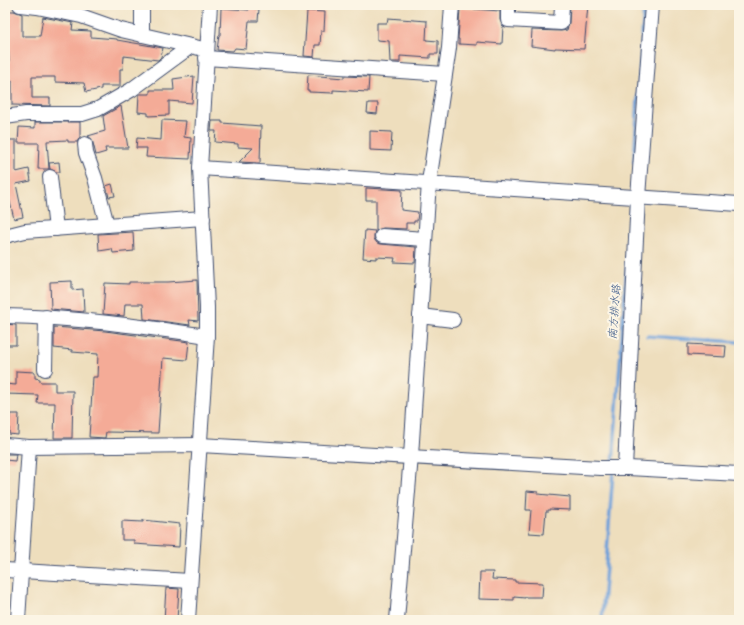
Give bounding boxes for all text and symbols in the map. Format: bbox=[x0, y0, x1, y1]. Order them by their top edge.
water label: 南方排水路 bbox=[605, 283, 623, 340]

